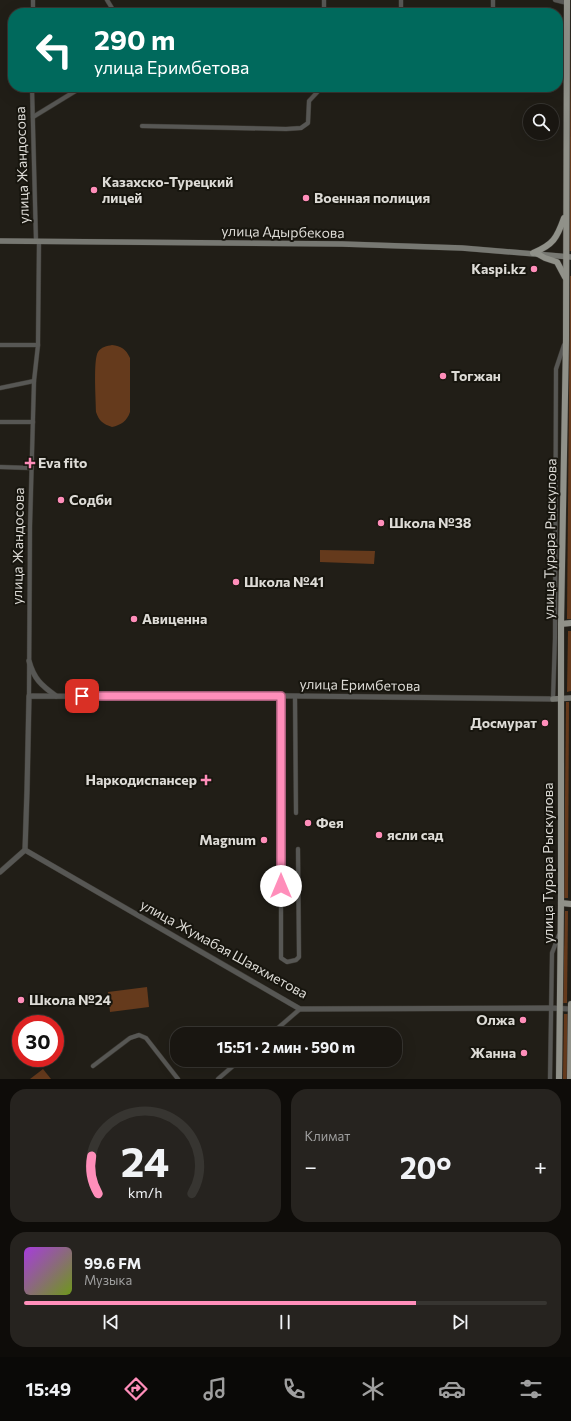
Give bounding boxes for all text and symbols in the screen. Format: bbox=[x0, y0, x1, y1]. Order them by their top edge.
text: 290 m bbox=[94, 22, 175, 56]
icon: left bbox=[28, 24, 80, 76]
text: улица Еримбетова bbox=[94, 56, 249, 78]
map controls bbox=[523, 104, 559, 140]
button: search bbox=[523, 104, 559, 140]
street label: улица Жандосова bbox=[11, 106, 32, 224]
place label: Казахско-Турецкий лицей bbox=[102, 173, 233, 206]
marker: Казахско-Турецкий лицей bbox=[89, 185, 99, 195]
place label: Военная полиция bbox=[314, 189, 430, 206]
marker: Военная полиция bbox=[301, 193, 311, 203]
street label: улица Адырбекова bbox=[221, 222, 345, 241]
place label: Kaspi.kz bbox=[471, 260, 526, 277]
marker: Kaspi.kz bbox=[529, 264, 539, 274]
place label: Тогжан bbox=[451, 367, 501, 384]
marker: Тогжан bbox=[438, 371, 448, 381]
place label: Eva fito bbox=[38, 454, 87, 471]
marker: Eva fito bbox=[25, 458, 35, 468]
street label: улица Турара Рыскулова bbox=[540, 458, 559, 620]
street label: улица Жандосова bbox=[8, 487, 27, 605]
place label: Содби bbox=[69, 491, 112, 508]
marker: Содби bbox=[56, 495, 66, 505]
place label: Школа №38 bbox=[389, 514, 472, 531]
marker: Школа №38 bbox=[376, 518, 386, 528]
place label: Школа №41 bbox=[244, 573, 324, 590]
marker: Школа №41 bbox=[231, 577, 241, 587]
place label: Авиценна bbox=[142, 610, 207, 627]
marker: Авиценна bbox=[129, 614, 139, 624]
street label: улица Еримбетова bbox=[299, 675, 421, 694]
pin bbox=[65, 679, 99, 713]
icon: arrive bbox=[71, 685, 93, 707]
place label: Досмурат bbox=[470, 714, 537, 731]
marker: Досмурат bbox=[540, 718, 550, 728]
place label: Наркодиспансер bbox=[86, 771, 197, 788]
marker: Наркодиспансер bbox=[200, 774, 212, 786]
street label: улица Турара Рыскулова bbox=[539, 782, 556, 944]
place label: Фея bbox=[316, 814, 344, 831]
marker: Фея bbox=[303, 818, 313, 828]
place label: ясли сад bbox=[387, 826, 444, 843]
marker: ясли сад bbox=[374, 830, 384, 840]
place label: Magnum bbox=[199, 831, 256, 848]
marker: Magnum bbox=[259, 835, 269, 845]
position arrow bbox=[260, 865, 302, 907]
street label: улица Жумабая Шаяхметова bbox=[138, 895, 311, 1002]
place label: Школа №24 bbox=[29, 991, 111, 1008]
marker: Школа №24 bbox=[16, 995, 26, 1005]
place label: Олжа bbox=[476, 1011, 515, 1028]
speed limit sign: 30 bbox=[12, 1015, 64, 1067]
marker: Олжа bbox=[518, 1015, 528, 1025]
text: 15:51 · 2 мин · 590 m bbox=[217, 1038, 355, 1056]
place label: Жанна bbox=[470, 1044, 516, 1061]
marker: Жанна bbox=[519, 1048, 529, 1058]
text: Климат bbox=[305, 1128, 350, 1144]
text: 24 bbox=[121, 1134, 170, 1185]
text: 20° bbox=[400, 1148, 451, 1185]
text: − bbox=[305, 1153, 317, 1180]
text: + bbox=[534, 1153, 547, 1180]
text: km/h bbox=[128, 1182, 163, 1200]
text: 99.6 FM bbox=[84, 1254, 141, 1272]
text: Музыка bbox=[84, 1272, 132, 1288]
icon: previous bbox=[100, 1311, 122, 1333]
icon: pause bbox=[274, 1311, 296, 1333]
icon: next bbox=[449, 1311, 471, 1333]
icon: directions bbox=[122, 1375, 150, 1403]
icon: music bbox=[201, 1375, 229, 1403]
icon: phone bbox=[280, 1375, 308, 1403]
icon: climate bbox=[359, 1375, 387, 1403]
icon: car bbox=[438, 1375, 466, 1403]
icon: filters bbox=[517, 1375, 545, 1403]
text: 15:49 bbox=[26, 1378, 71, 1400]

